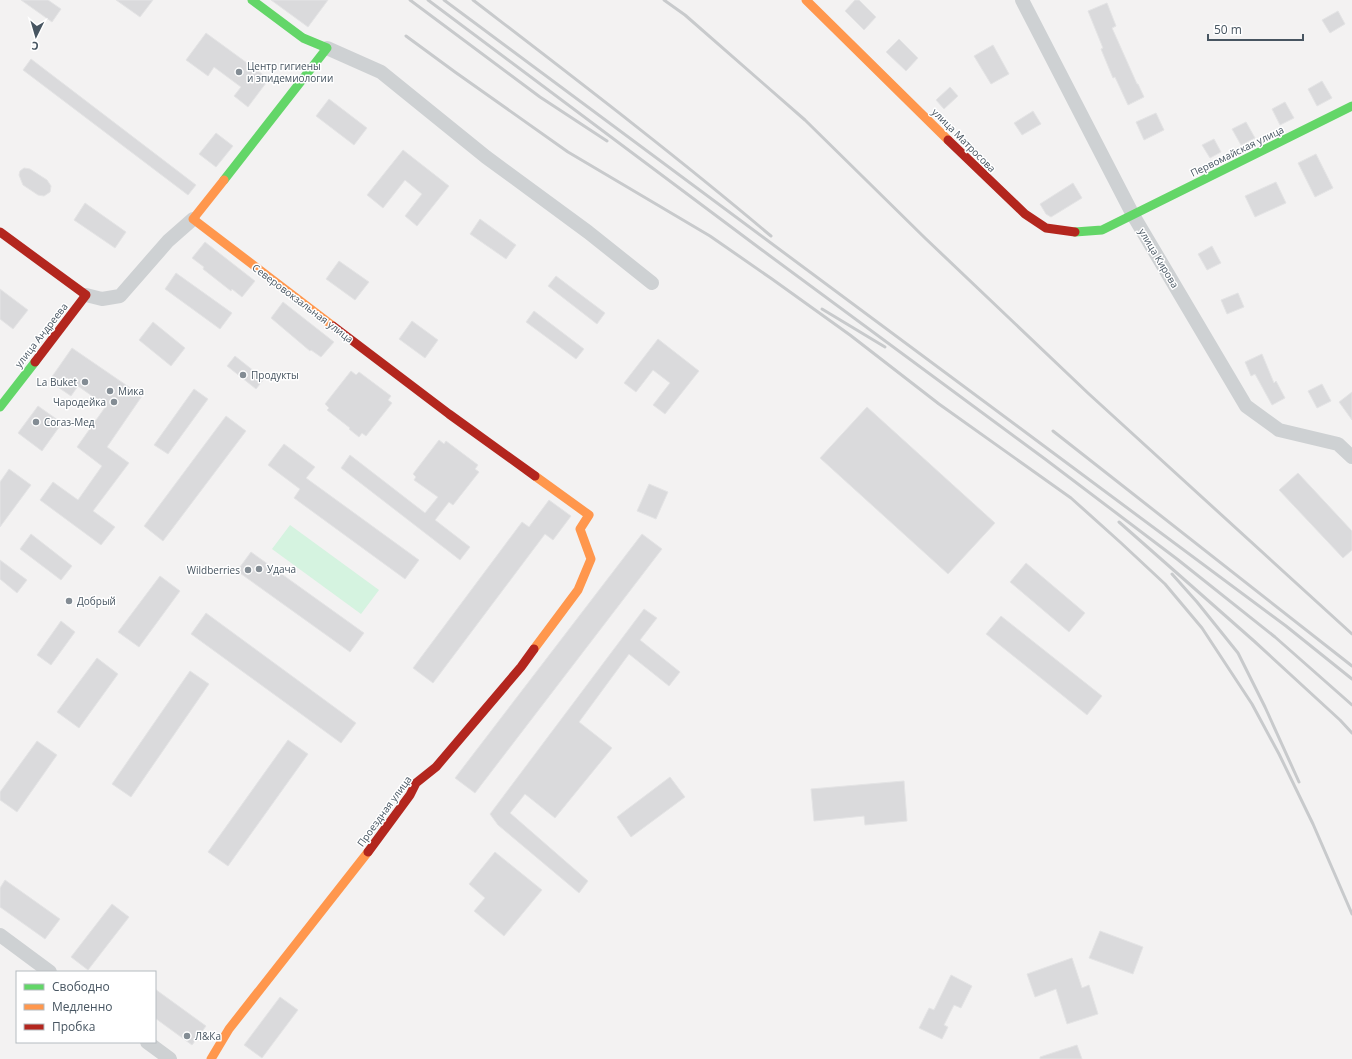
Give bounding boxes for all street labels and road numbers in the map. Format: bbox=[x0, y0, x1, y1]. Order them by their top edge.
street label: улица Матросова bbox=[929, 105, 999, 175]
street label: Первомайская улица bbox=[1188, 122, 1286, 180]
street label: улица Кирова bbox=[1136, 226, 1182, 290]
street label: Северовокзальная улица bbox=[250, 260, 356, 346]
street label: улица Андреева bbox=[11, 300, 71, 370]
street label: Проездная улица bbox=[353, 773, 415, 849]

